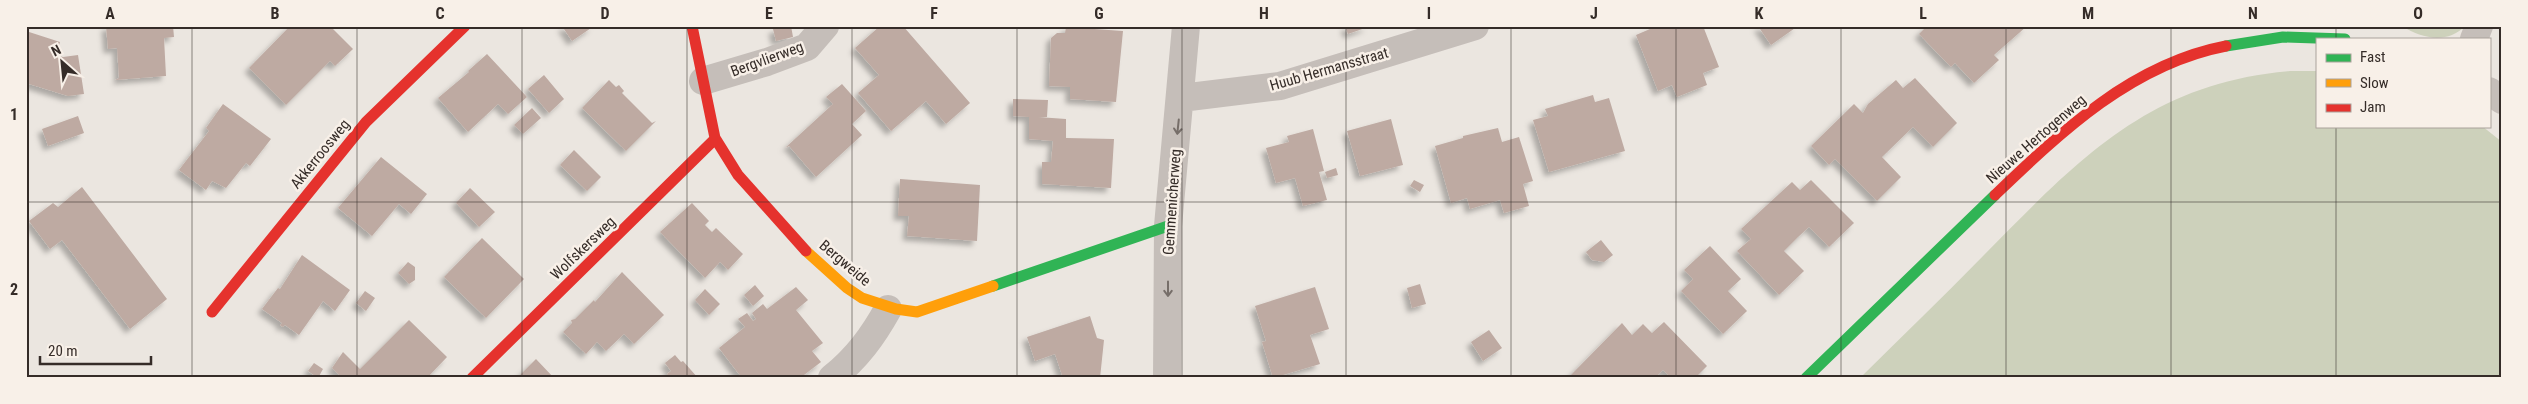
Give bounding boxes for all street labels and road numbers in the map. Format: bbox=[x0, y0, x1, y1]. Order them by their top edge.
street label: Bergvlierweg bbox=[728, 38, 806, 80]
street label: Huub Hermansstraat bbox=[1268, 43, 1390, 95]
street label: Nieuwe Hertogenweg bbox=[1982, 91, 2090, 187]
street label: Akkerroosweg bbox=[287, 116, 353, 192]
street label: Gemmenicherweg bbox=[1159, 148, 1185, 256]
street label: Wolfskersweg bbox=[547, 213, 619, 283]
street label: Bergweide bbox=[816, 236, 874, 290]

